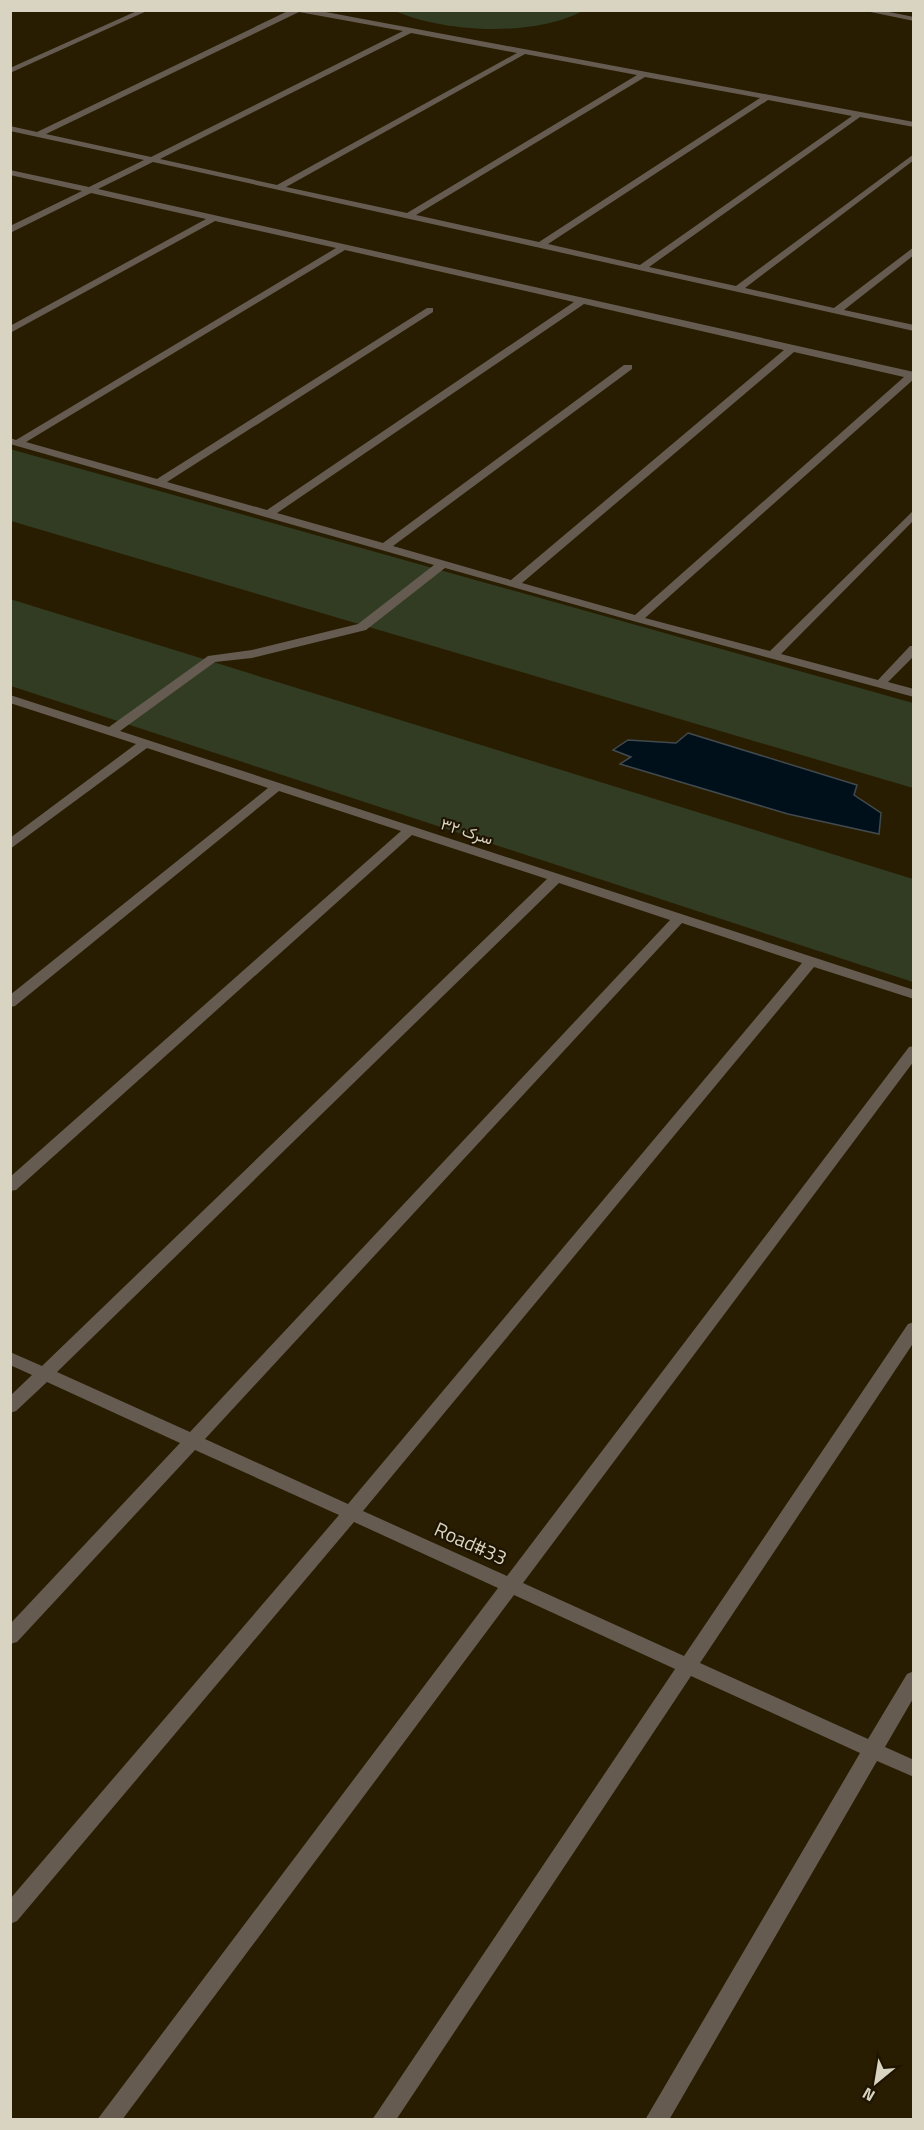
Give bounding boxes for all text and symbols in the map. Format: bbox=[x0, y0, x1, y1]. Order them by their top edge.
street label: سرک ۳۲ bbox=[438, 811, 496, 851]
street label: Road#33 bbox=[430, 1513, 512, 1573]
north arrow bbox=[846, 2052, 906, 2112]
text: N bbox=[858, 2082, 879, 2108]

